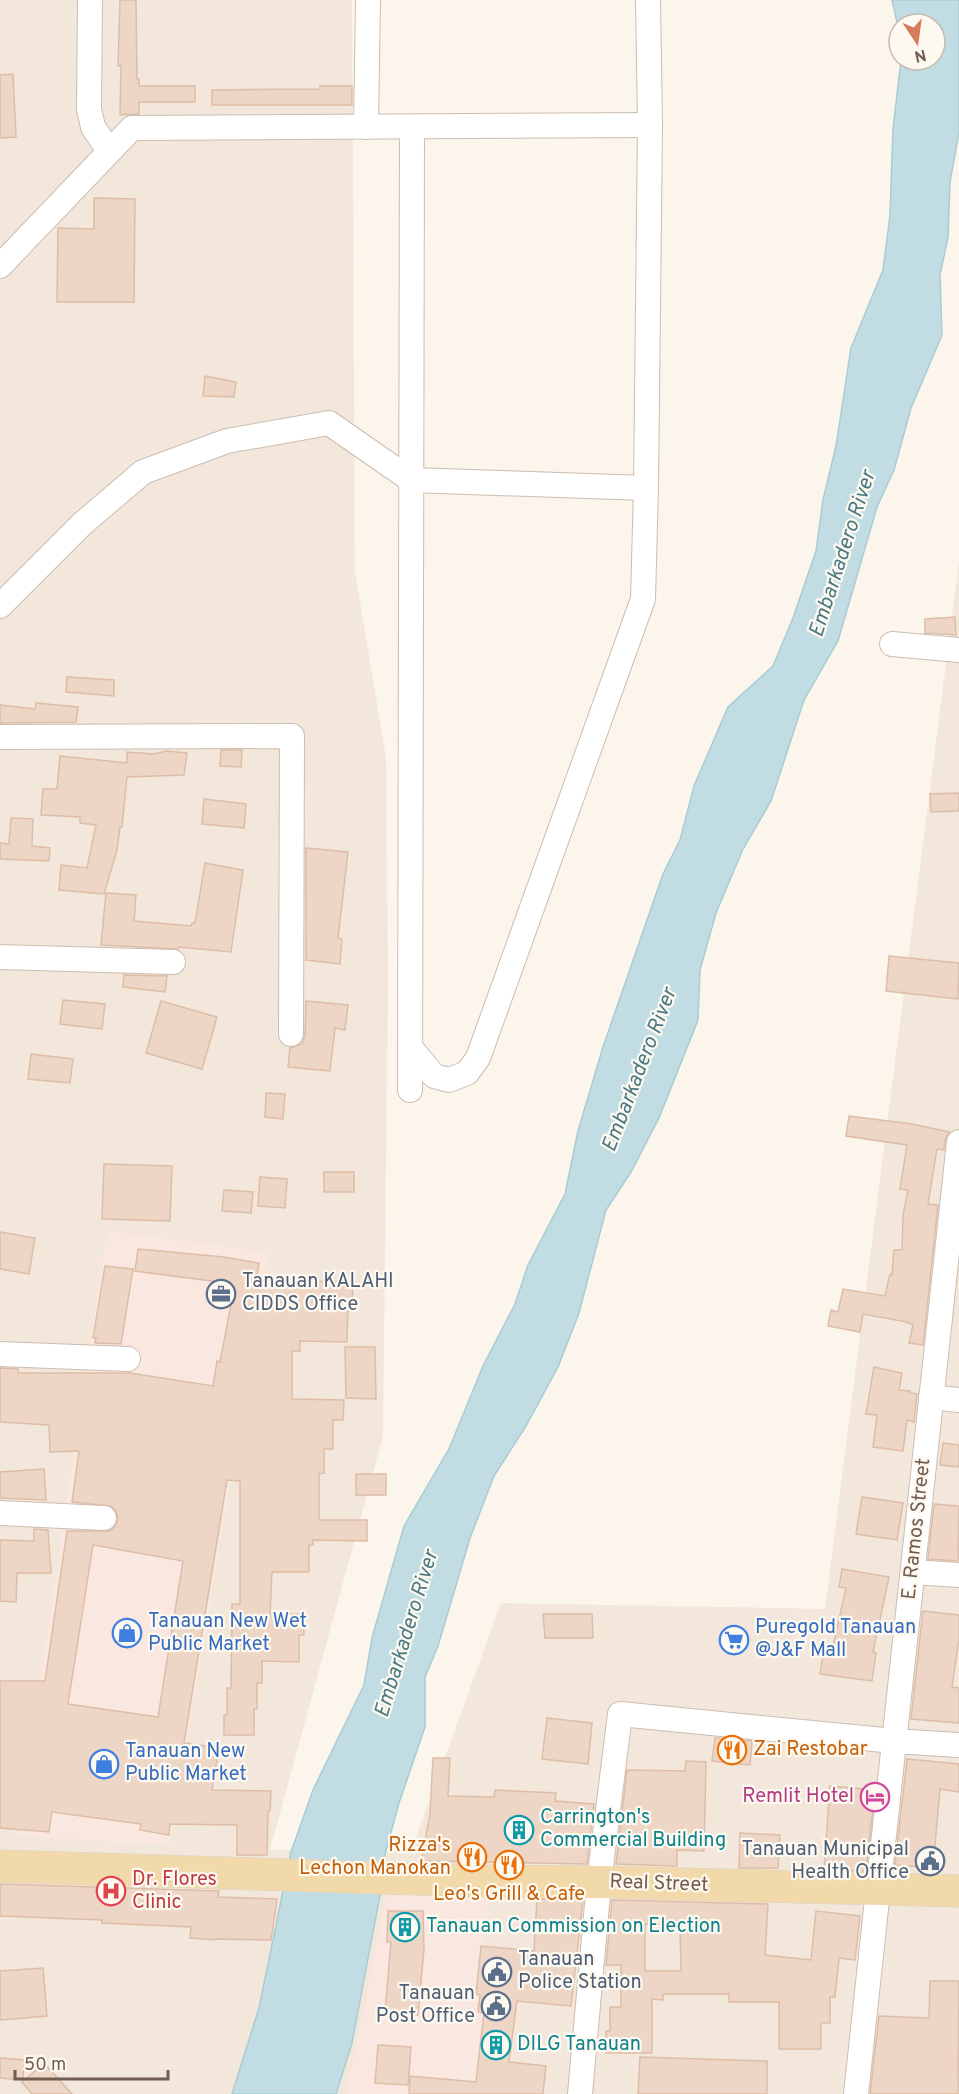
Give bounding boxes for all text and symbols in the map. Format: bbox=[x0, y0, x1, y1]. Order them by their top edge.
north arrow bbox=[887, 12, 947, 72]
text: N bbox=[912, 44, 928, 66]
water label: Embarkadero River bbox=[803, 465, 883, 641]
water label: Embarkadero River bbox=[596, 982, 684, 1156]
place label: Tanauan KALAHI CIDDS Office bbox=[242, 1269, 394, 1318]
office icon: Tanauan KALAHI CIDDS Office bbox=[205, 1278, 237, 1310]
street label: E. Ramos Street bbox=[897, 1457, 937, 1601]
water label: Embarkadero River bbox=[369, 1545, 446, 1721]
place label: Tanauan New Wet Public Market bbox=[148, 1609, 307, 1658]
place label: Puregold Tanauan @J&F Mall bbox=[755, 1615, 916, 1664]
shop icon: Tanauan New Wet Public Market bbox=[111, 1617, 143, 1649]
supermarket icon: Puregold Tanauan @J&F Mall bbox=[718, 1624, 750, 1656]
restaurant icon: Zai Restobar bbox=[716, 1734, 748, 1766]
place label: Zai Restobar bbox=[753, 1737, 868, 1763]
place label: Tanauan New Public Market bbox=[125, 1739, 247, 1788]
shop icon: Tanauan New Public Market bbox=[88, 1748, 120, 1780]
hotel icon: Remlit Hotel bbox=[859, 1781, 891, 1813]
place label: Remlit Hotel bbox=[742, 1784, 854, 1810]
place label: Carrington's Commercial Building bbox=[540, 1805, 726, 1854]
building icon: Carrington's Commercial Building bbox=[503, 1814, 535, 1846]
place label: Rizza's Lechon Manokan bbox=[299, 1833, 451, 1882]
place label: Tanauan Municipal Health Office bbox=[742, 1837, 909, 1886]
restaurant icon: Rizza's Lechon Manokan bbox=[456, 1841, 488, 1873]
public building icon: Tanauan Municipal Health Office bbox=[914, 1845, 946, 1877]
restaurant icon: Leo's Grill & Cafe bbox=[493, 1849, 525, 1881]
place label: Dr. Flores Clinic bbox=[132, 1867, 217, 1916]
street label: Real Street bbox=[609, 1869, 709, 1899]
hospital icon: Dr. Flores Clinic bbox=[95, 1875, 127, 1907]
place label: Leo's Grill & Cafe bbox=[433, 1882, 585, 1908]
building icon: Tanauan Commission on Election bbox=[389, 1911, 421, 1943]
place label: Tanauan Commission on Election bbox=[426, 1914, 721, 1940]
place label: Tanauan Police Station bbox=[518, 1947, 642, 1996]
public building icon: Tanauan Police Station bbox=[481, 1956, 513, 1988]
place label: Tanauan Post Office bbox=[376, 1981, 475, 2030]
public building icon: Tanauan Post Office bbox=[480, 1990, 512, 2022]
building icon: DILG Tanauan bbox=[480, 2029, 512, 2061]
place label: DILG Tanauan bbox=[517, 2032, 641, 2058]
scale bar bbox=[15, 2043, 168, 2081]
text: 50 m bbox=[24, 2054, 66, 2077]

